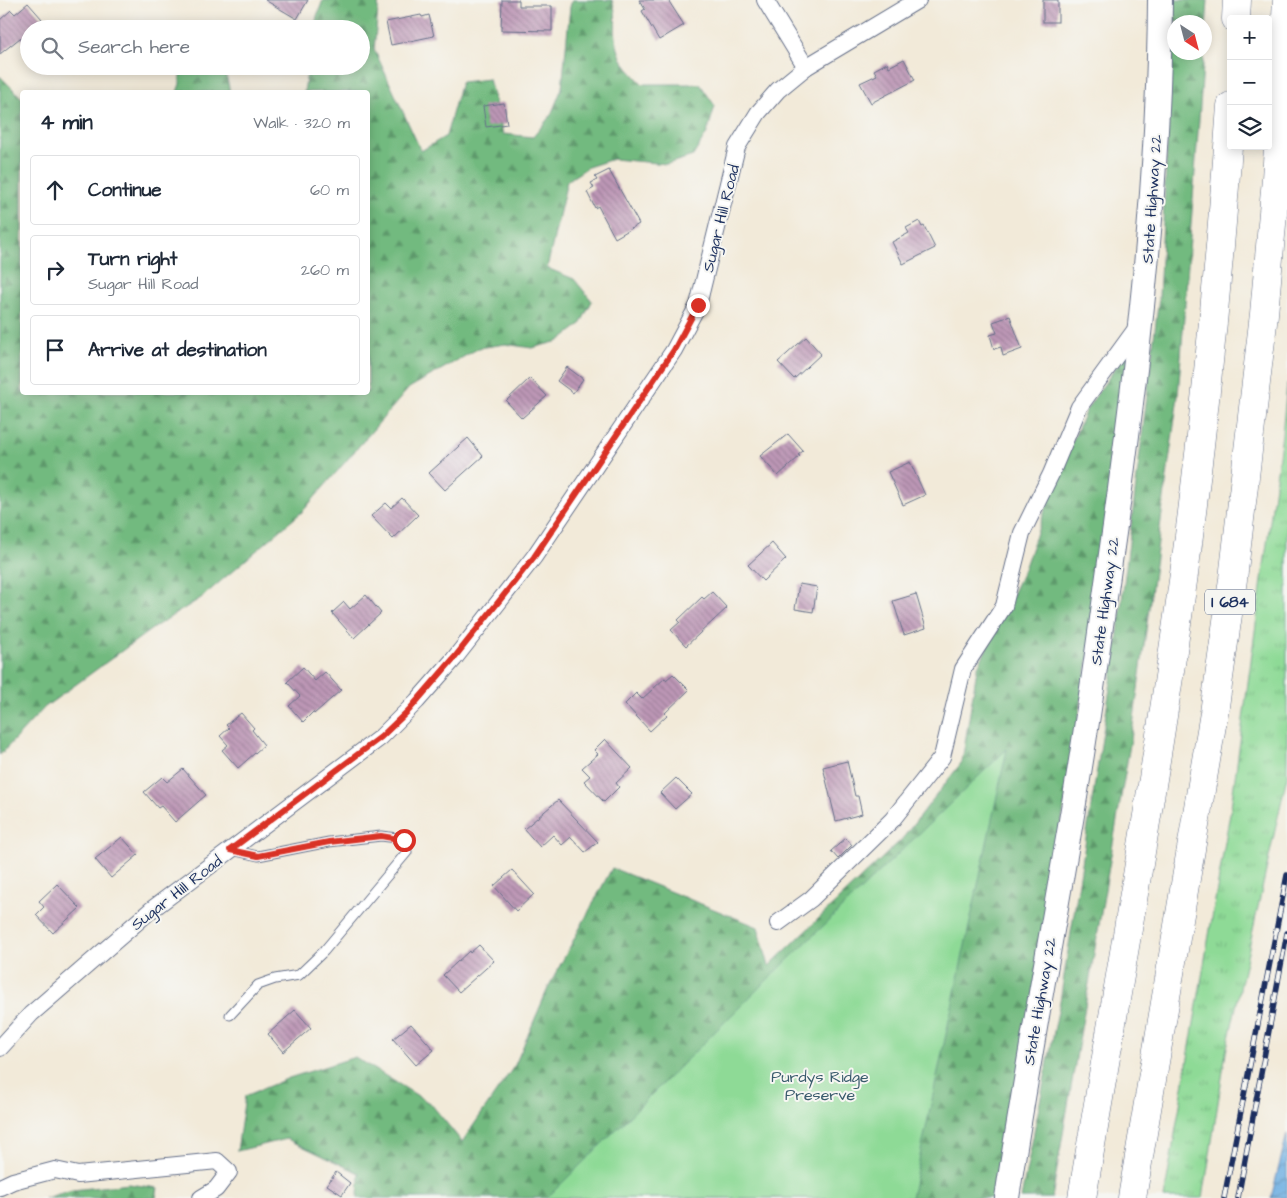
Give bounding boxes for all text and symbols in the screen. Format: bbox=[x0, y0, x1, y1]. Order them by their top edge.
north arrow bbox=[1167, 15, 1212, 60]
map controls bbox=[1227, 15, 1272, 150]
button: + bbox=[1227, 15, 1272, 60]
search box bbox=[20, 20, 370, 75]
icon: search bbox=[38, 34, 66, 62]
text: Search here bbox=[78, 34, 190, 61]
button: − bbox=[1227, 60, 1272, 105]
button: layers bbox=[1227, 105, 1272, 150]
text: 4 min bbox=[40, 108, 93, 137]
text: Walk · 320 m bbox=[253, 112, 350, 134]
street label: State Highway 22 bbox=[1137, 134, 1168, 264]
street label: Sugar Hill Road bbox=[697, 162, 746, 275]
icon: ahead bbox=[41, 176, 69, 204]
text: Continue bbox=[88, 177, 162, 204]
text: 60 m bbox=[310, 179, 349, 201]
text: Turn right bbox=[88, 246, 177, 273]
icon: right bbox=[41, 256, 69, 284]
text: 260 m bbox=[301, 259, 349, 281]
text: Sugar Hill Road bbox=[88, 273, 198, 295]
route end bbox=[687, 294, 710, 317]
icon: arrive bbox=[41, 336, 69, 364]
text: Arrive at destination bbox=[88, 337, 267, 364]
street label: State Highway 22 bbox=[1085, 536, 1126, 667]
road number: I 684 bbox=[1205, 590, 1255, 614]
route start bbox=[393, 829, 416, 852]
street label: Sugar Hill Road bbox=[126, 850, 227, 936]
street label: State Highway 22 bbox=[1018, 936, 1063, 1067]
park label: Purdys Ridge Preserve bbox=[771, 1066, 869, 1106]

